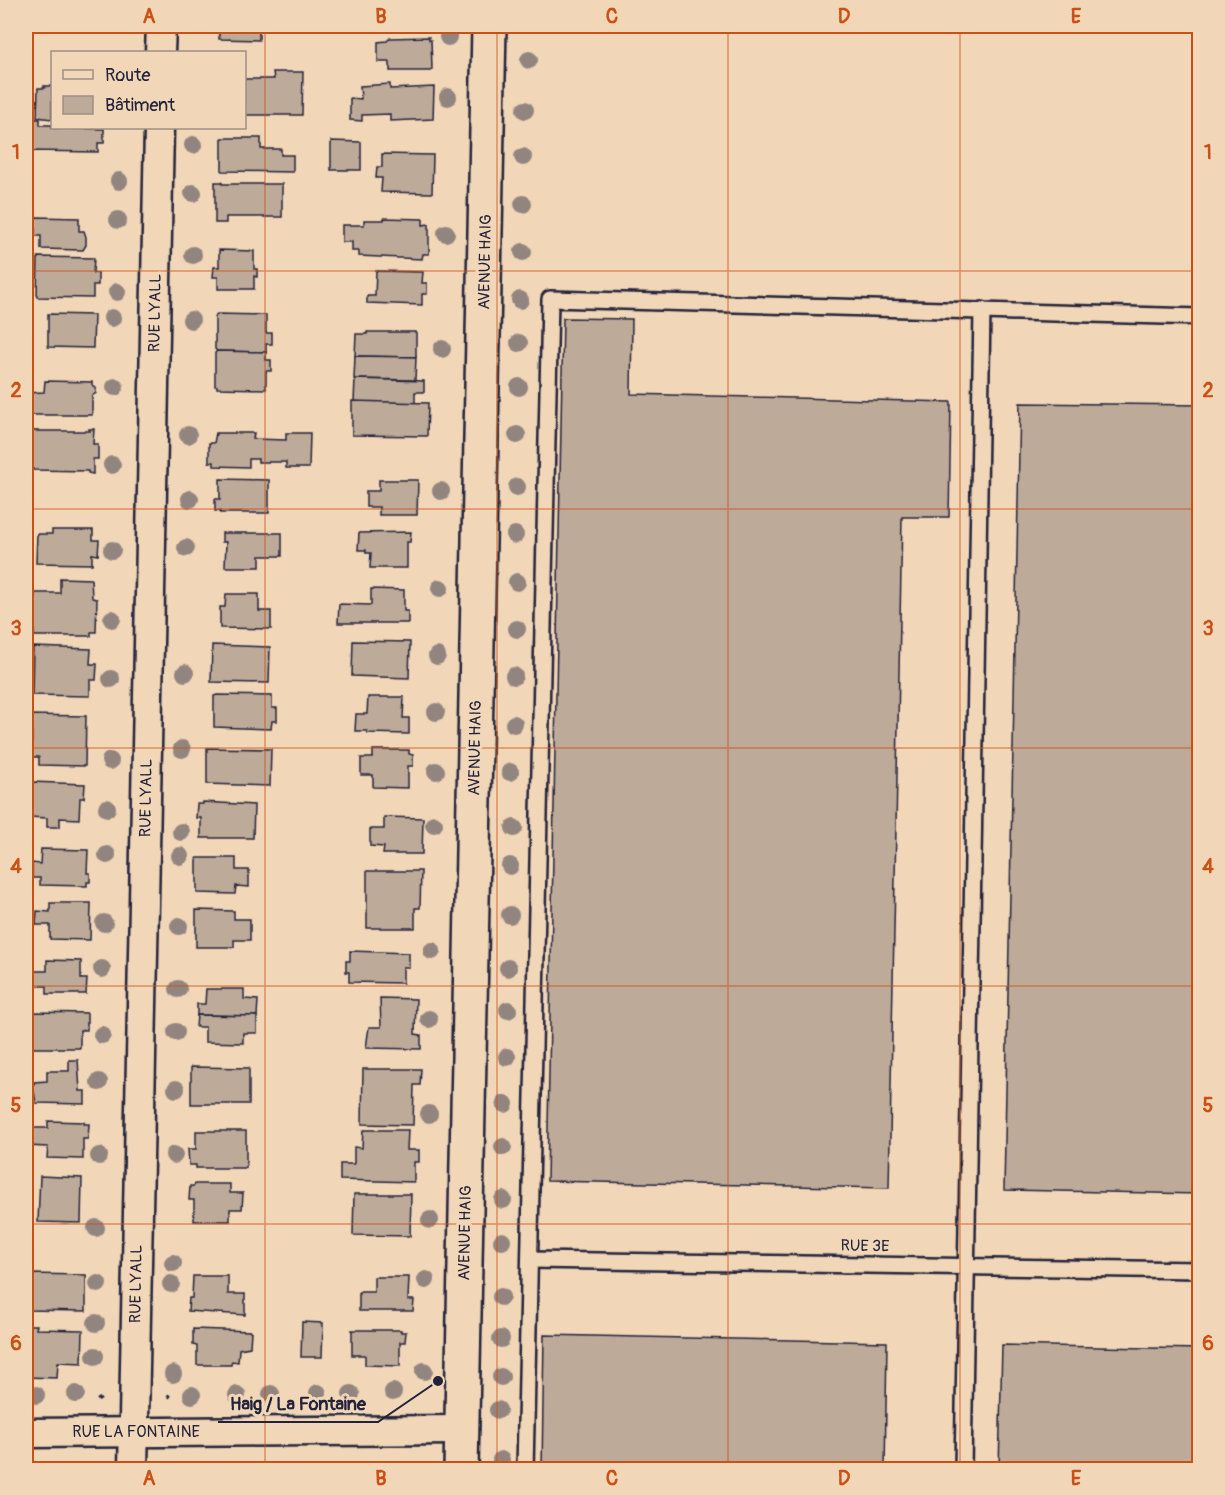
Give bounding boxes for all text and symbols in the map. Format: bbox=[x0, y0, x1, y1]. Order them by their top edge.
text: A bbox=[143, 4, 156, 29]
text: B bbox=[375, 4, 387, 29]
text: C bbox=[606, 4, 618, 29]
text: D bbox=[838, 4, 851, 29]
text: E bbox=[1071, 4, 1082, 29]
legend bbox=[51, 51, 246, 129]
text: Route bbox=[105, 64, 150, 87]
text: Bâtiment bbox=[105, 94, 176, 117]
text: 1 bbox=[12, 140, 20, 165]
text: 1 bbox=[1204, 140, 1212, 165]
street label: AVENUE HAIG bbox=[474, 214, 496, 310]
street label: RUE LYALL bbox=[144, 274, 166, 352]
text: 2 bbox=[10, 378, 22, 403]
text: 2 bbox=[1202, 378, 1214, 403]
text: 3 bbox=[10, 616, 22, 641]
text: 3 bbox=[1202, 616, 1214, 641]
street label: AVENUE HAIG bbox=[464, 700, 486, 796]
street label: RUE LYALL bbox=[135, 759, 157, 837]
text: 4 bbox=[10, 854, 22, 879]
text: 4 bbox=[1202, 854, 1214, 879]
text: 5 bbox=[11, 1093, 22, 1118]
text: 5 bbox=[1203, 1093, 1214, 1118]
street label: AVENUE HAIG bbox=[454, 1185, 476, 1281]
street label: RUE 3E bbox=[840, 1236, 890, 1256]
street label: RUE LYALL bbox=[125, 1245, 147, 1323]
text: 6 bbox=[10, 1331, 22, 1356]
text: 6 bbox=[1202, 1331, 1214, 1356]
callout: Haig / La Fontaine bbox=[218, 1386, 378, 1422]
text: Haig / La Fontaine bbox=[230, 1393, 367, 1416]
street label: RUE LA FONTAINE bbox=[72, 1422, 200, 1442]
text: A bbox=[143, 1466, 156, 1491]
text: B bbox=[375, 1466, 387, 1491]
text: C bbox=[606, 1466, 618, 1491]
text: D bbox=[838, 1466, 851, 1491]
text: E bbox=[1071, 1466, 1082, 1491]

